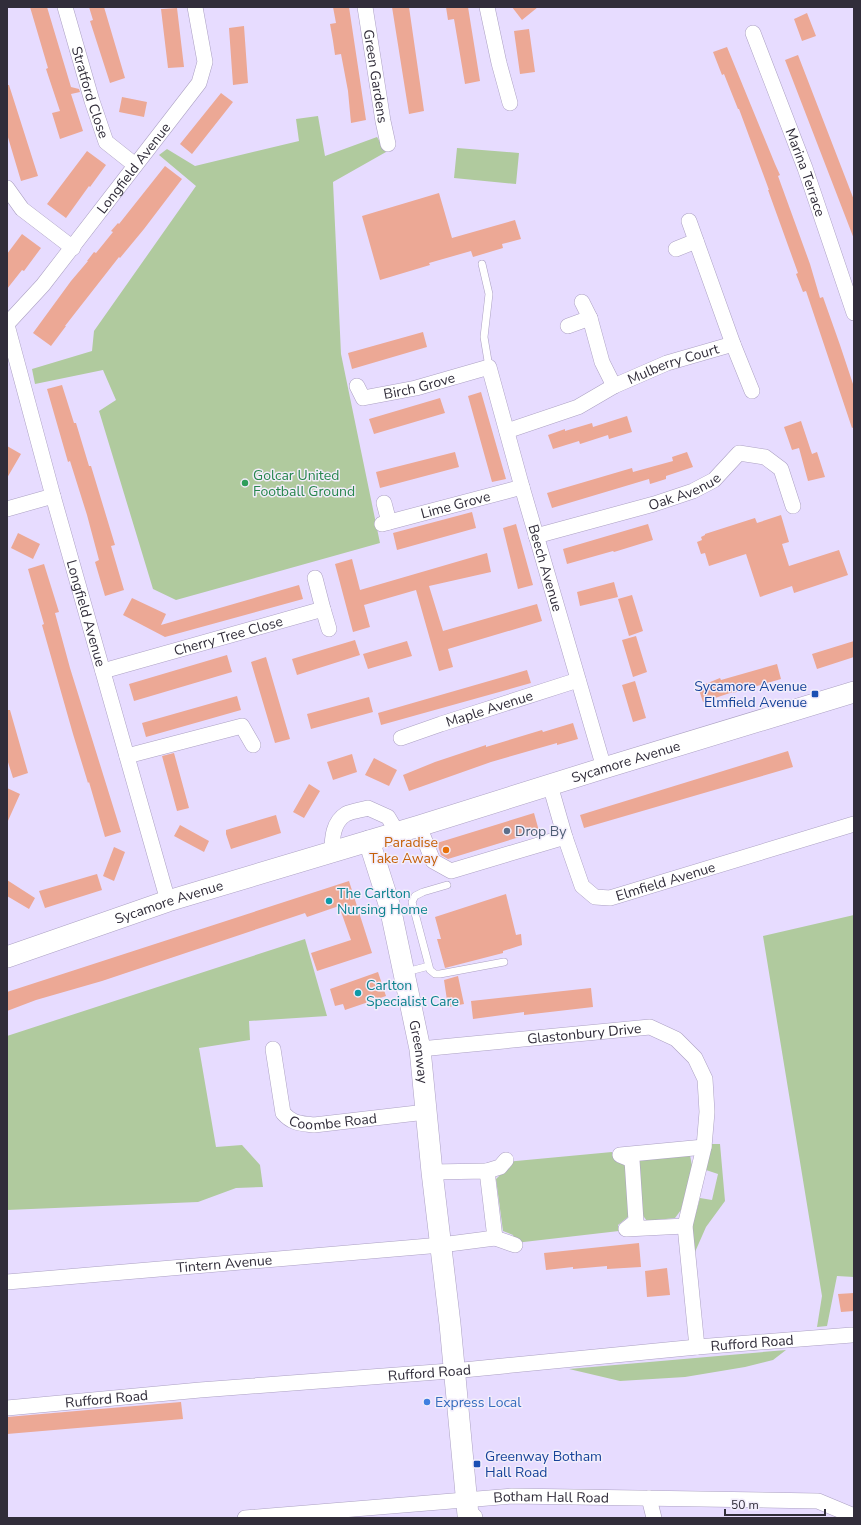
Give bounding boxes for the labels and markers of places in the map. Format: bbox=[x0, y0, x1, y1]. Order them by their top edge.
place label: Golcar United Football Ground bbox=[253, 466, 355, 501]
marker: Golcar United Football Ground bbox=[240, 478, 250, 488]
place label: Sycamore Avenue Elmfield Avenue bbox=[694, 677, 807, 712]
marker: Sycamore Avenue Elmfield Avenue bbox=[810, 689, 820, 699]
place label: Drop By bbox=[515, 822, 567, 841]
marker: Drop By bbox=[502, 826, 512, 836]
place label: Paradise Take Away bbox=[369, 833, 439, 868]
marker: Paradise Take Away bbox=[441, 845, 451, 855]
place label: The Carlton Nursing Home bbox=[337, 884, 428, 919]
marker: The Carlton Nursing Home bbox=[324, 896, 334, 906]
place label: Carlton Specialist Care bbox=[366, 976, 459, 1011]
marker: Carlton Specialist Care bbox=[353, 988, 363, 998]
place label: Express Local bbox=[435, 1393, 522, 1412]
marker: Express Local bbox=[422, 1397, 432, 1407]
place label: Greenway Botham Hall Road bbox=[485, 1447, 602, 1482]
marker: Greenway Botham Hall Road bbox=[472, 1459, 482, 1469]

